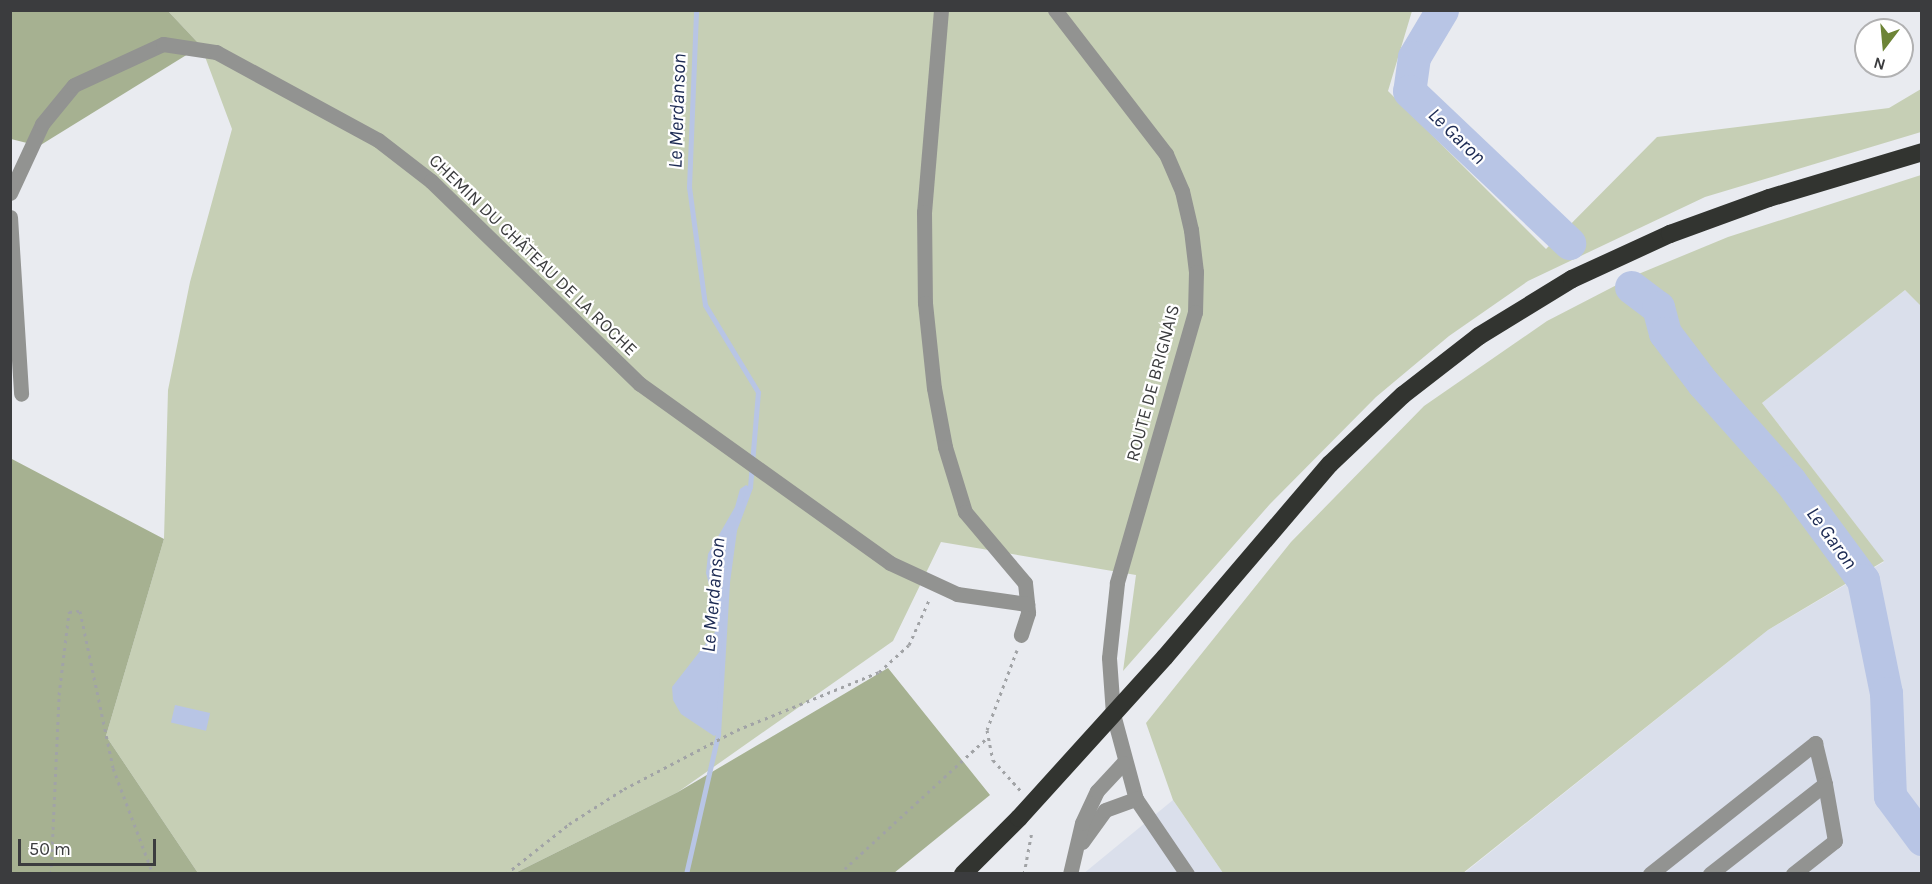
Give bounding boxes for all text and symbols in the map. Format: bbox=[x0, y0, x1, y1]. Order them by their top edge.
north arrow bbox=[1854, 18, 1914, 78]
water label: Le Merdanson bbox=[663, 53, 691, 169]
text: N bbox=[1871, 53, 1888, 75]
water label: Le Garon bbox=[1423, 103, 1491, 169]
street label: CHEMIN DU CHÂTEAU DE LA ROCHE bbox=[424, 150, 642, 360]
street label: ROUTE DE BRIGNAIS bbox=[1122, 302, 1184, 464]
water label: Le Garon bbox=[1801, 502, 1863, 574]
water label: Le Merdanson bbox=[696, 537, 730, 653]
scale bar bbox=[21, 827, 159, 865]
text: 50 m bbox=[29, 838, 71, 860]

